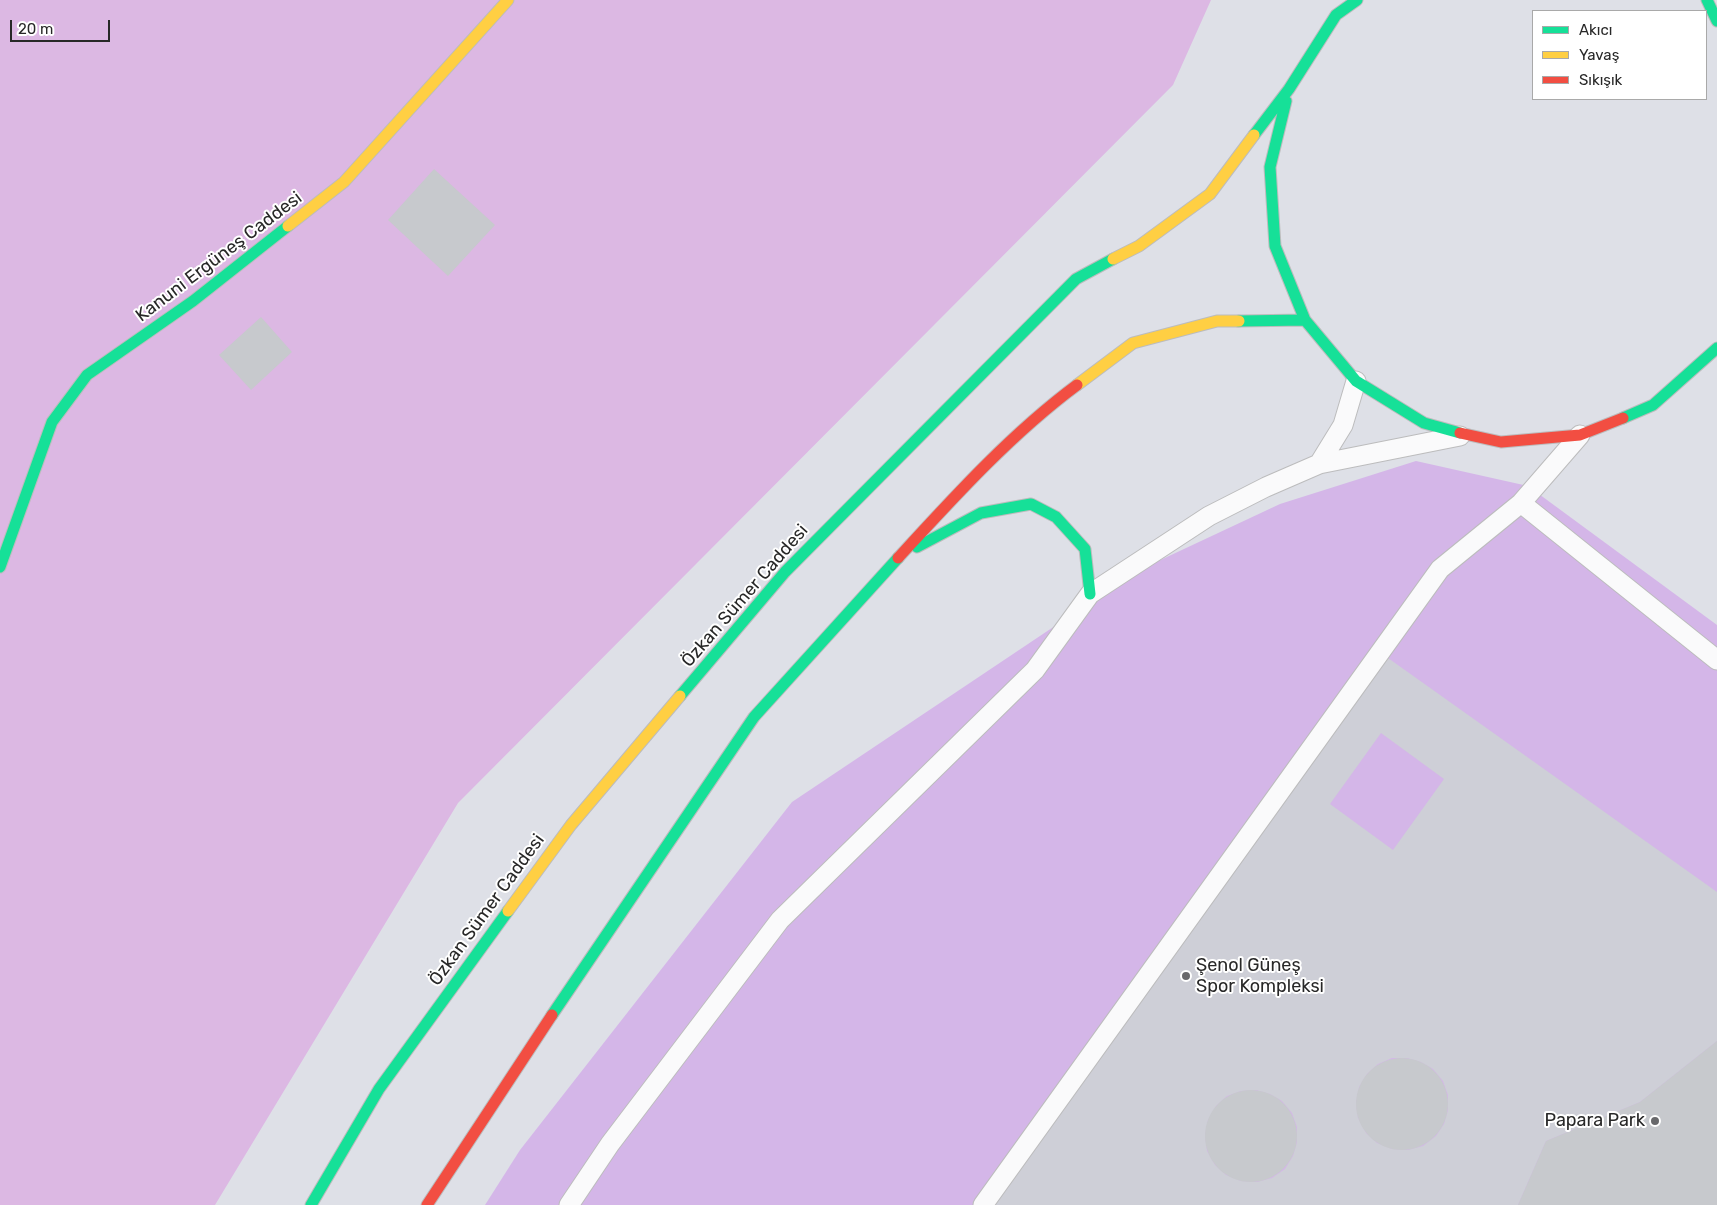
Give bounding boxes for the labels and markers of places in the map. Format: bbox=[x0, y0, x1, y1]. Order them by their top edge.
place label: Şenol Güneş Spor Kompleksi bbox=[1196, 955, 1324, 998]
marker: Şenol Güneş Spor Kompleksi bbox=[1180, 970, 1192, 982]
place label: Papara Park bbox=[1545, 1110, 1645, 1132]
marker: Papara Park bbox=[1649, 1115, 1661, 1127]

